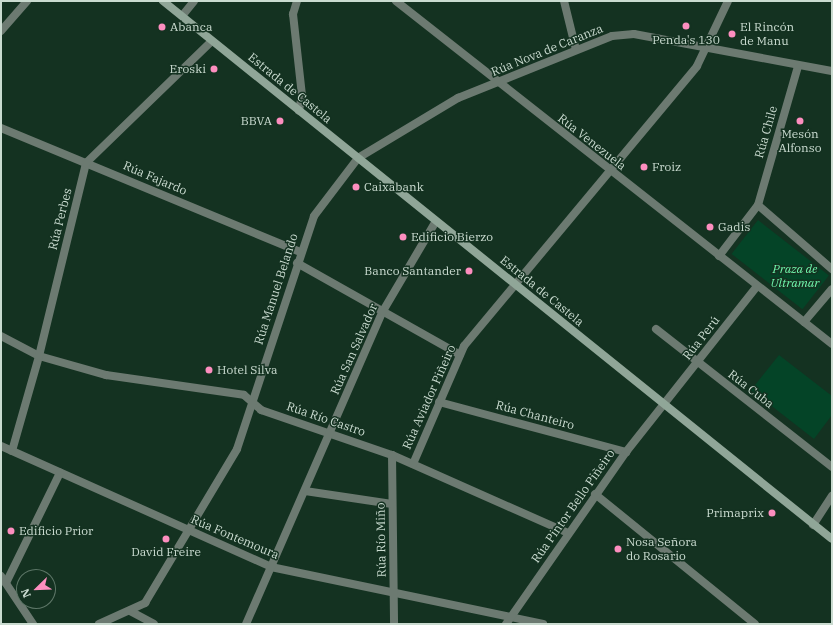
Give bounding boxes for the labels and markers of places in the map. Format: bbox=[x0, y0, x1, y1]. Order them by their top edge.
place label: Abanca bbox=[170, 20, 212, 34]
place label: El Rincón de Manu bbox=[740, 20, 794, 48]
marker: Penda's 130 bbox=[681, 21, 691, 31]
marker: Abanca bbox=[157, 22, 167, 32]
marker: El Rincón de Manu bbox=[727, 29, 737, 39]
place label: Penda's 130 bbox=[652, 33, 720, 47]
place label: Eroski bbox=[170, 62, 206, 76]
marker: Eroski bbox=[209, 64, 219, 74]
place label: BBVA bbox=[241, 114, 272, 128]
marker: BBVA bbox=[275, 116, 285, 126]
marker: Mesón Alfonso bbox=[795, 116, 805, 126]
place label: Mesón Alfonso bbox=[779, 127, 821, 155]
place label: Froiz bbox=[652, 160, 681, 174]
marker: Froiz bbox=[639, 162, 649, 172]
place label: Caixabank bbox=[364, 180, 424, 194]
marker: Caixabank bbox=[351, 182, 361, 192]
place label: Gadis bbox=[718, 220, 750, 234]
marker: Gadis bbox=[705, 222, 715, 232]
place label: Edificio Bierzo bbox=[411, 230, 493, 244]
marker: Edificio Bierzo bbox=[398, 232, 408, 242]
place label: Banco Santander bbox=[364, 264, 461, 278]
marker: Banco Santander bbox=[464, 266, 474, 276]
place label: Hotel Silva bbox=[217, 363, 278, 377]
marker: Hotel Silva bbox=[204, 365, 214, 375]
place label: Primaprix bbox=[706, 506, 764, 520]
marker: Primaprix bbox=[767, 508, 777, 518]
place label: Edificio Prior bbox=[19, 524, 93, 538]
marker: Edificio Prior bbox=[6, 526, 16, 536]
marker: David Freire bbox=[161, 534, 171, 544]
place label: Nosa Señora do Rosario bbox=[626, 535, 697, 563]
marker: Nosa Señora do Rosario bbox=[613, 544, 623, 554]
place label: David Freire bbox=[131, 545, 201, 559]

